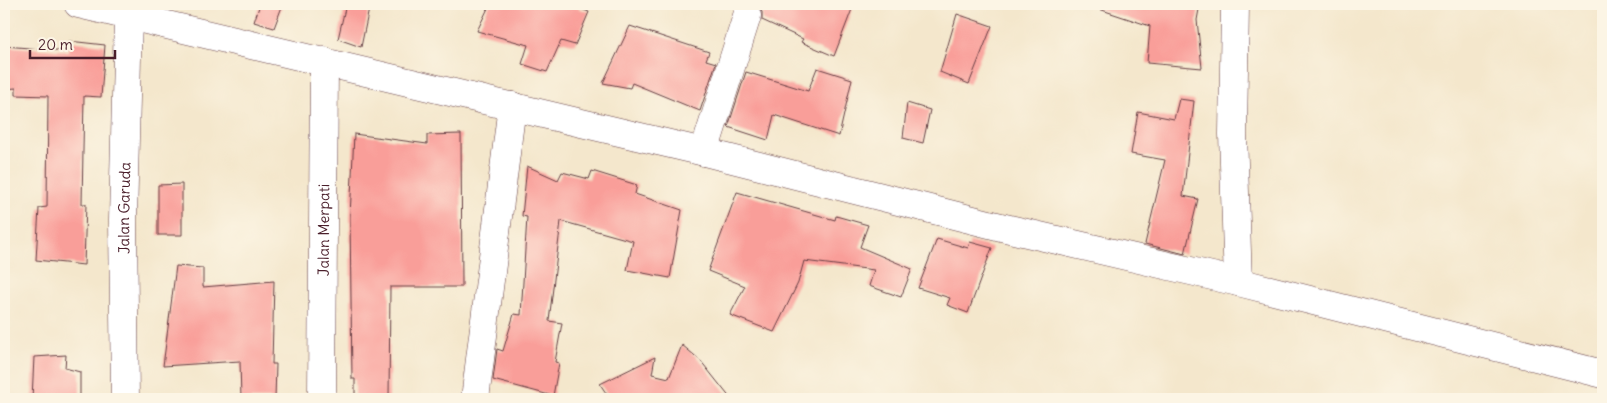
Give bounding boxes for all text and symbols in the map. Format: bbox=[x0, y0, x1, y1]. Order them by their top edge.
scale bar bbox=[30, 28, 115, 60]
text: 20 m bbox=[38, 35, 73, 54]
street label: Jalan Garuda bbox=[113, 161, 134, 254]
street label: Jalan Merpati bbox=[313, 184, 333, 276]

